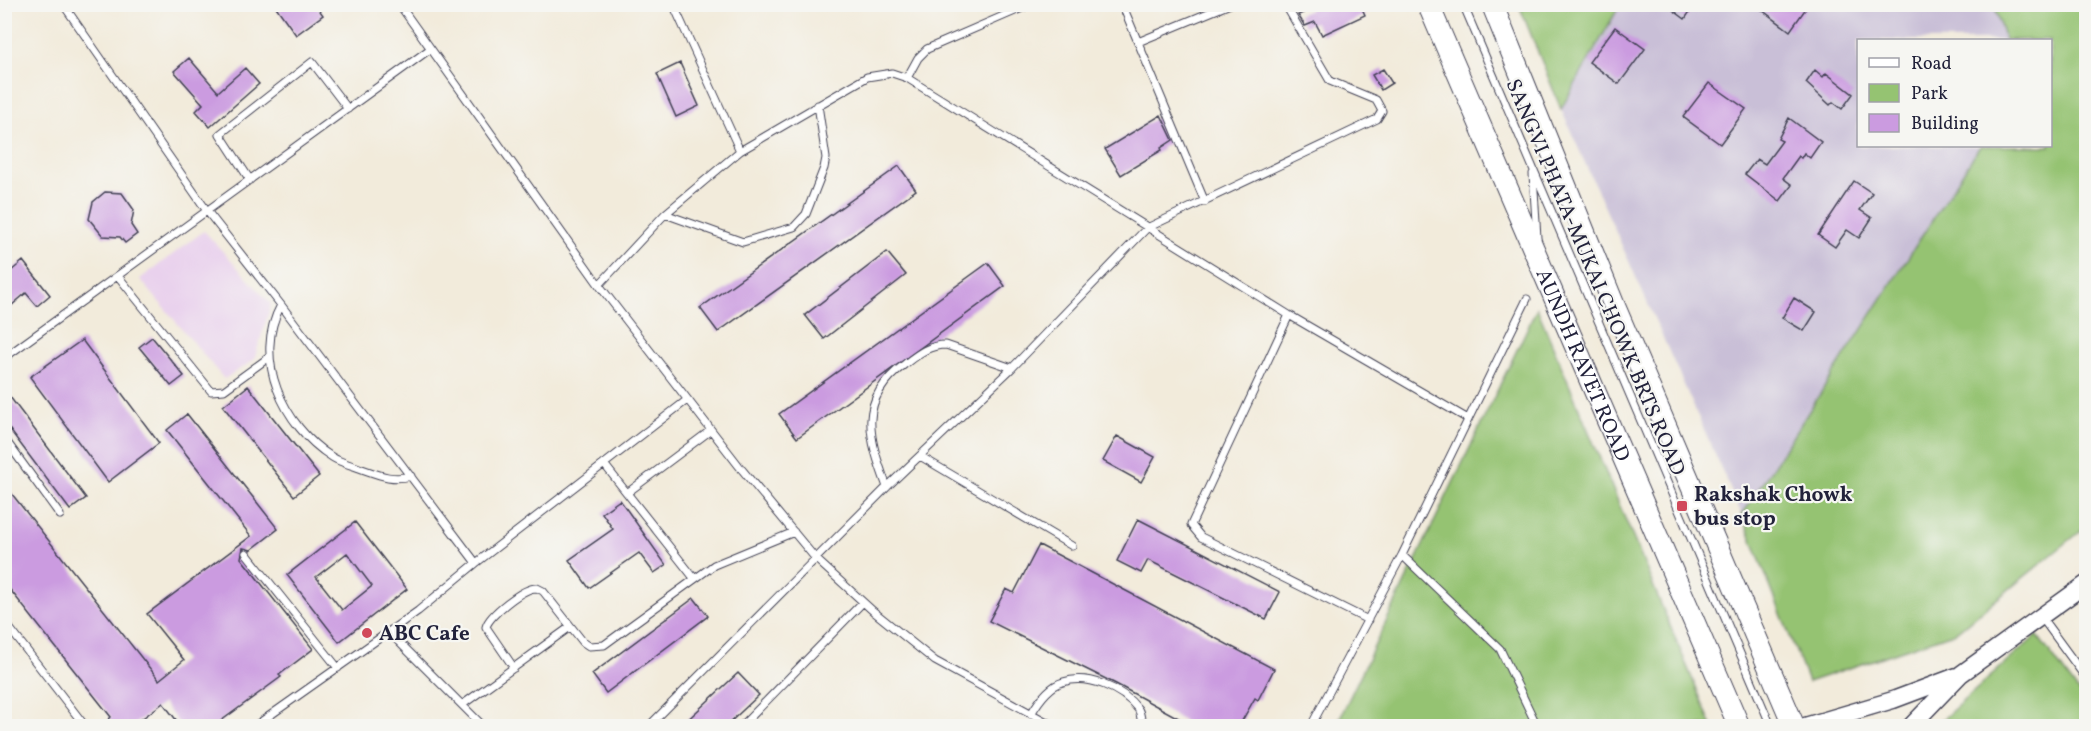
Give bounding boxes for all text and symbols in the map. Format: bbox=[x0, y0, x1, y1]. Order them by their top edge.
legend bbox=[1857, 39, 2052, 147]
text: Road bbox=[1911, 52, 1952, 77]
street label: SANGVI PHATA-MUKAI CHOWK BRTS ROAD bbox=[1498, 75, 1692, 480]
text: Park bbox=[1911, 82, 1948, 107]
text: Building bbox=[1911, 112, 1979, 137]
street label: AUNDH RAVET ROAD bbox=[1528, 265, 1636, 466]
place label: Rakshak Chowk bus stop bbox=[1694, 481, 1853, 534]
marker: Rakshak Chowk bus stop bbox=[1675, 499, 1689, 513]
place label: ABC Cafe bbox=[379, 620, 470, 649]
marker: ABC Cafe bbox=[360, 626, 374, 640]

